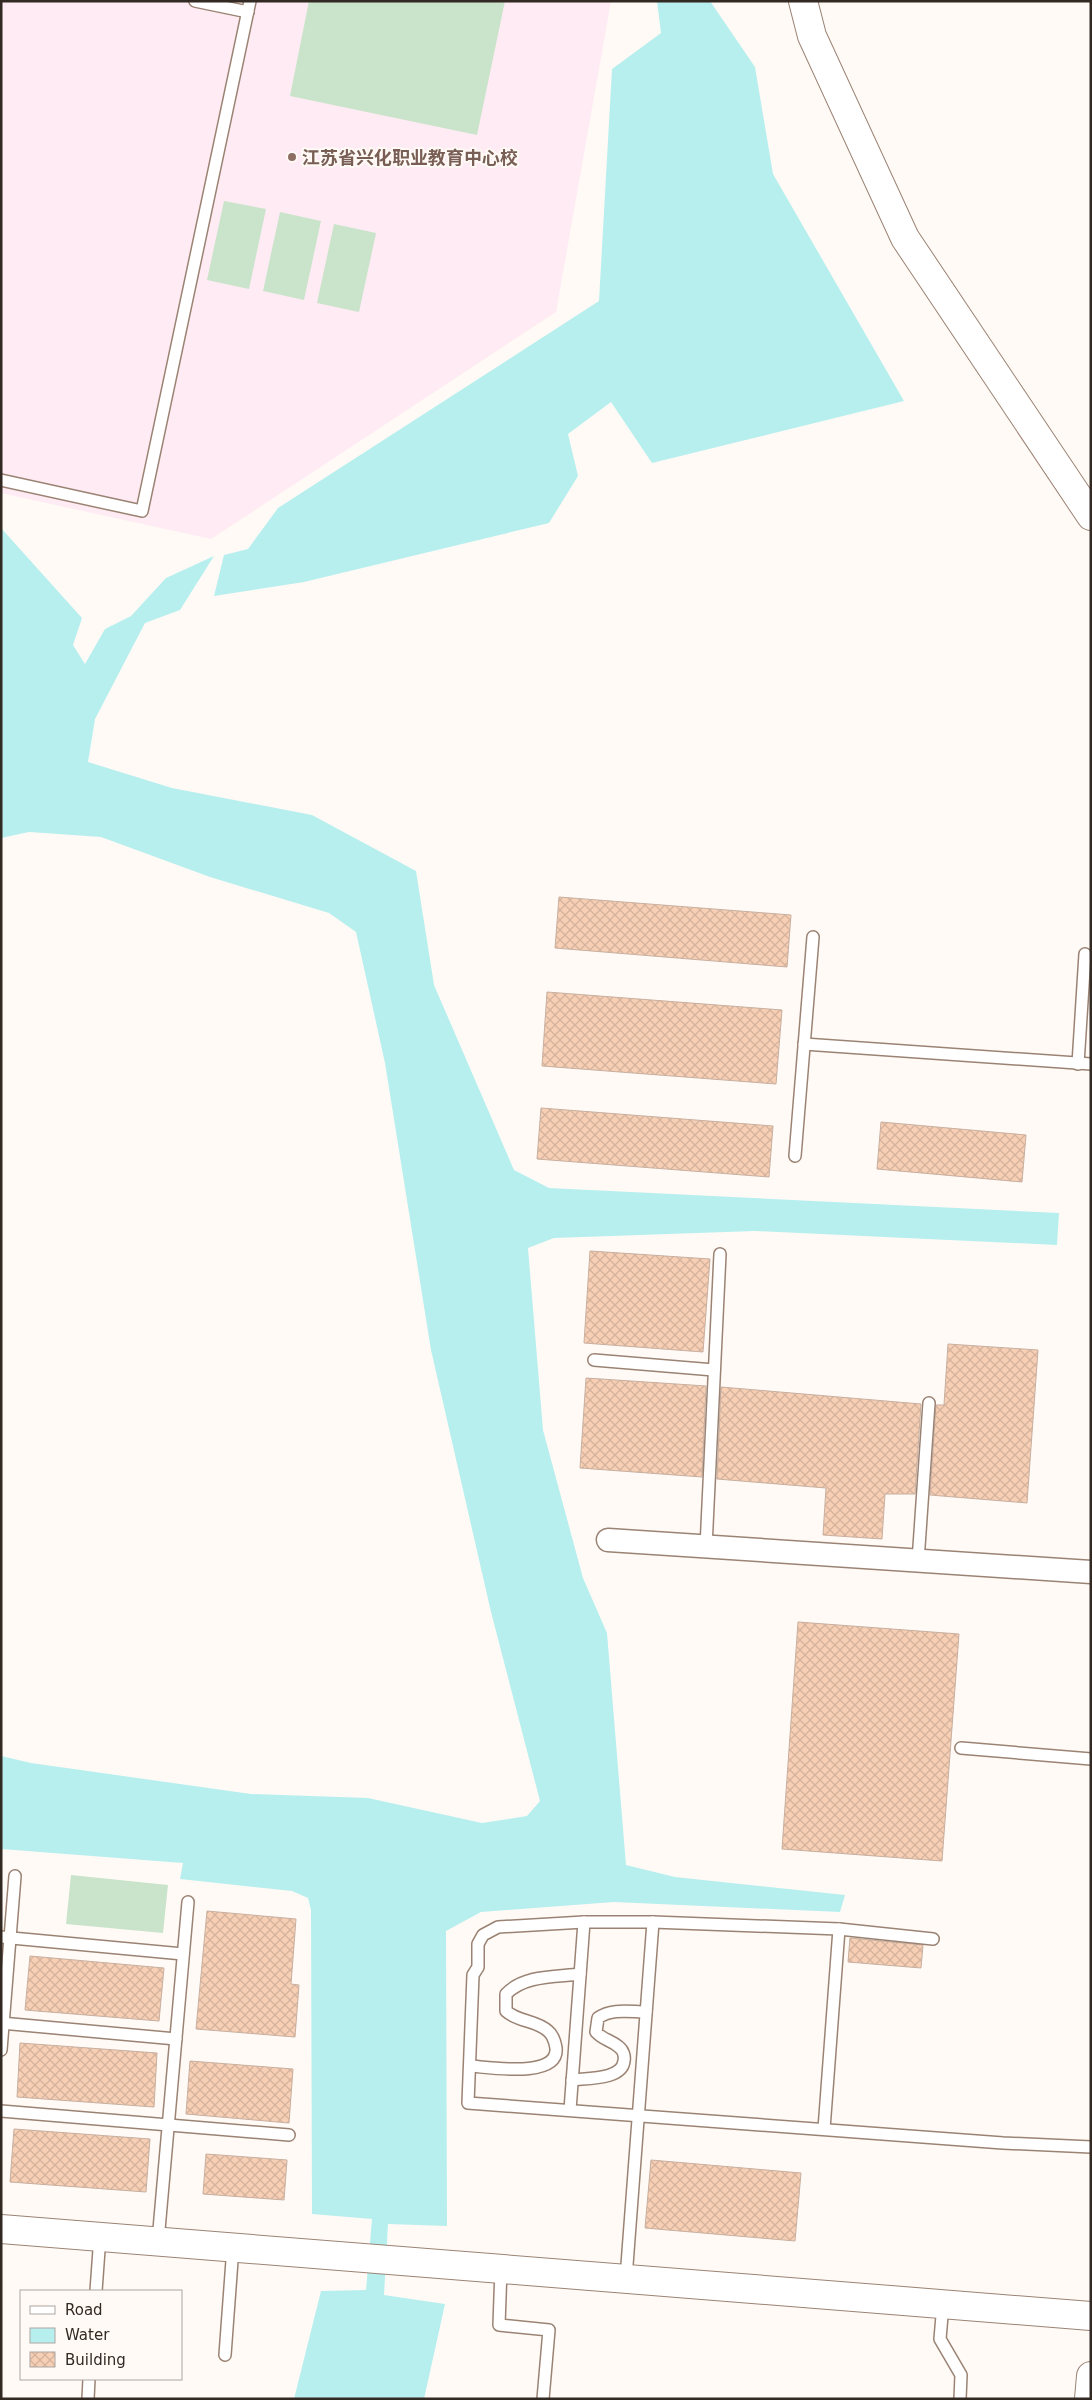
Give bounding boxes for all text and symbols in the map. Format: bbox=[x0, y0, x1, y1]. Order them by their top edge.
place label: 江苏省兴化职业教育中心校 bbox=[302, 147, 518, 168]
marker: 江苏省兴化职业教育中心校 bbox=[286, 151, 298, 163]
legend bbox=[20, 2290, 182, 2380]
text: Road bbox=[65, 2301, 103, 2319]
text: Water bbox=[65, 2326, 110, 2344]
text: Building bbox=[65, 2351, 126, 2369]

